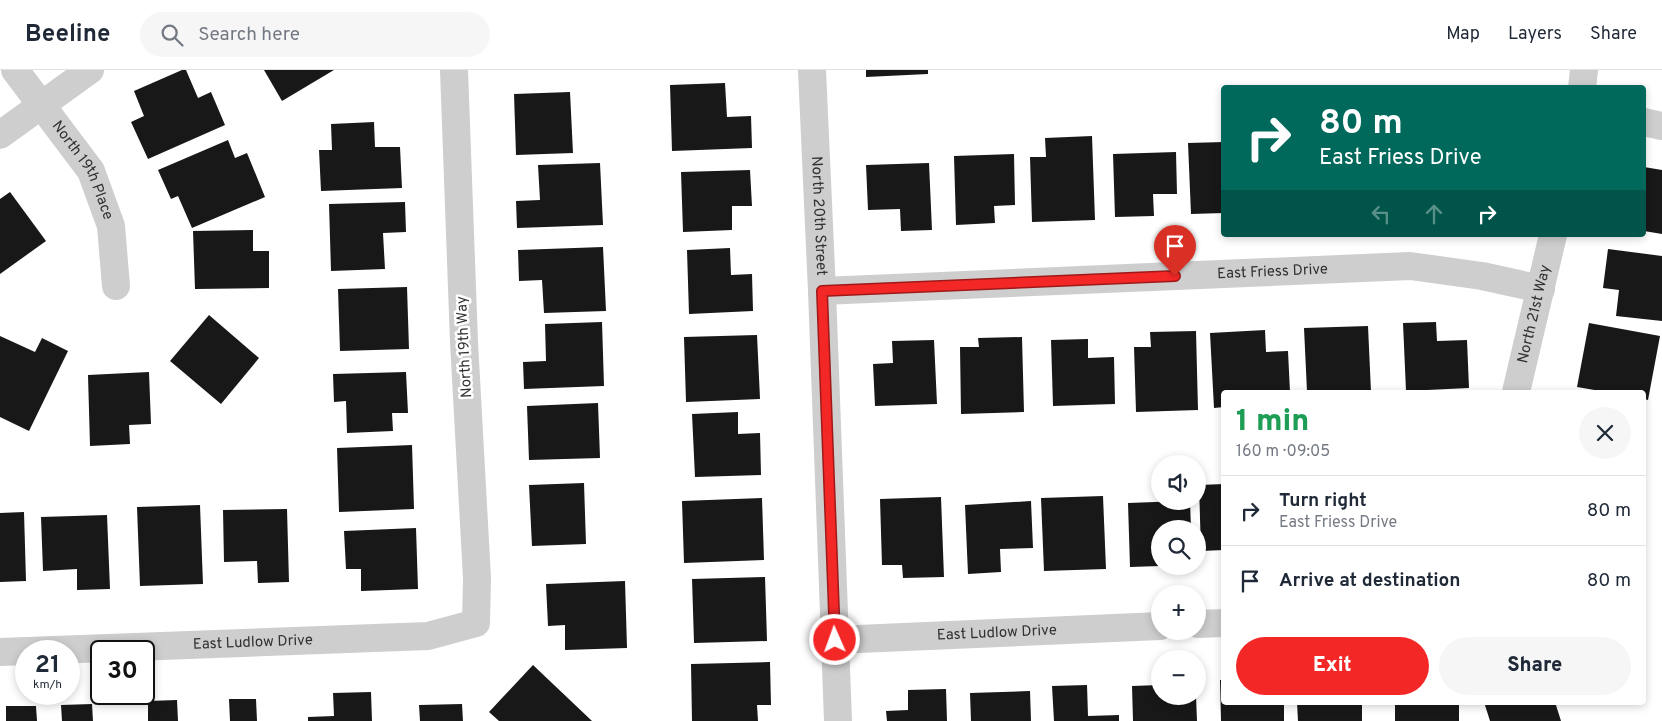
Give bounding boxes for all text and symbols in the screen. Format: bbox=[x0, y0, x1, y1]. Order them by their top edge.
search box bbox=[140, 12, 490, 57]
text: Beeline bbox=[25, 20, 110, 50]
icon: search bbox=[158, 21, 186, 49]
text: Search here bbox=[198, 23, 300, 47]
text: Map bbox=[1446, 23, 1480, 46]
text: Layers bbox=[1508, 23, 1562, 46]
text: Share bbox=[1590, 23, 1637, 46]
text: 80 m bbox=[1319, 102, 1403, 146]
icon: right bbox=[1236, 105, 1301, 170]
street label: North 19th Place bbox=[47, 117, 117, 223]
text: East Friess Drive bbox=[1319, 145, 1482, 172]
street label: North 20th Street bbox=[806, 156, 831, 276]
icon: left bbox=[1367, 200, 1395, 228]
icon: ahead bbox=[1420, 200, 1448, 228]
icon: right bbox=[1473, 200, 1501, 228]
pin bbox=[1154, 225, 1196, 276]
icon: arrive bbox=[1161, 232, 1189, 260]
street label: East Friess Drive bbox=[1217, 260, 1328, 284]
street label: North 21st Way bbox=[1514, 263, 1555, 365]
street label: North 19th Way bbox=[453, 296, 477, 398]
text: 1 min bbox=[1236, 404, 1309, 441]
button: close bbox=[1579, 407, 1631, 459]
text: 160 m · 09:05 bbox=[1236, 442, 1330, 462]
map controls bbox=[1151, 455, 1206, 705]
button: sound bbox=[1151, 455, 1206, 510]
text: Turn right bbox=[1279, 489, 1367, 513]
icon: right bbox=[1236, 497, 1264, 525]
text: 80 m bbox=[1587, 499, 1631, 523]
text: East Friess Drive bbox=[1279, 513, 1397, 533]
button: search bbox=[1151, 520, 1206, 575]
icon: arrive bbox=[1236, 567, 1264, 595]
text: Arrive at destination bbox=[1279, 569, 1460, 593]
text: 80 m bbox=[1587, 569, 1631, 593]
button: + bbox=[1151, 585, 1206, 640]
position arrow bbox=[808, 613, 860, 665]
street label: East Ludlow Drive bbox=[936, 621, 1057, 645]
street label: East Ludlow Drive bbox=[192, 631, 313, 654]
button: Exit bbox=[1236, 637, 1429, 695]
button: Share bbox=[1439, 637, 1631, 695]
speed limit sign: 30 bbox=[90, 640, 155, 705]
text: 21 bbox=[35, 650, 60, 682]
button: − bbox=[1151, 650, 1206, 705]
text: km/h bbox=[33, 677, 62, 693]

